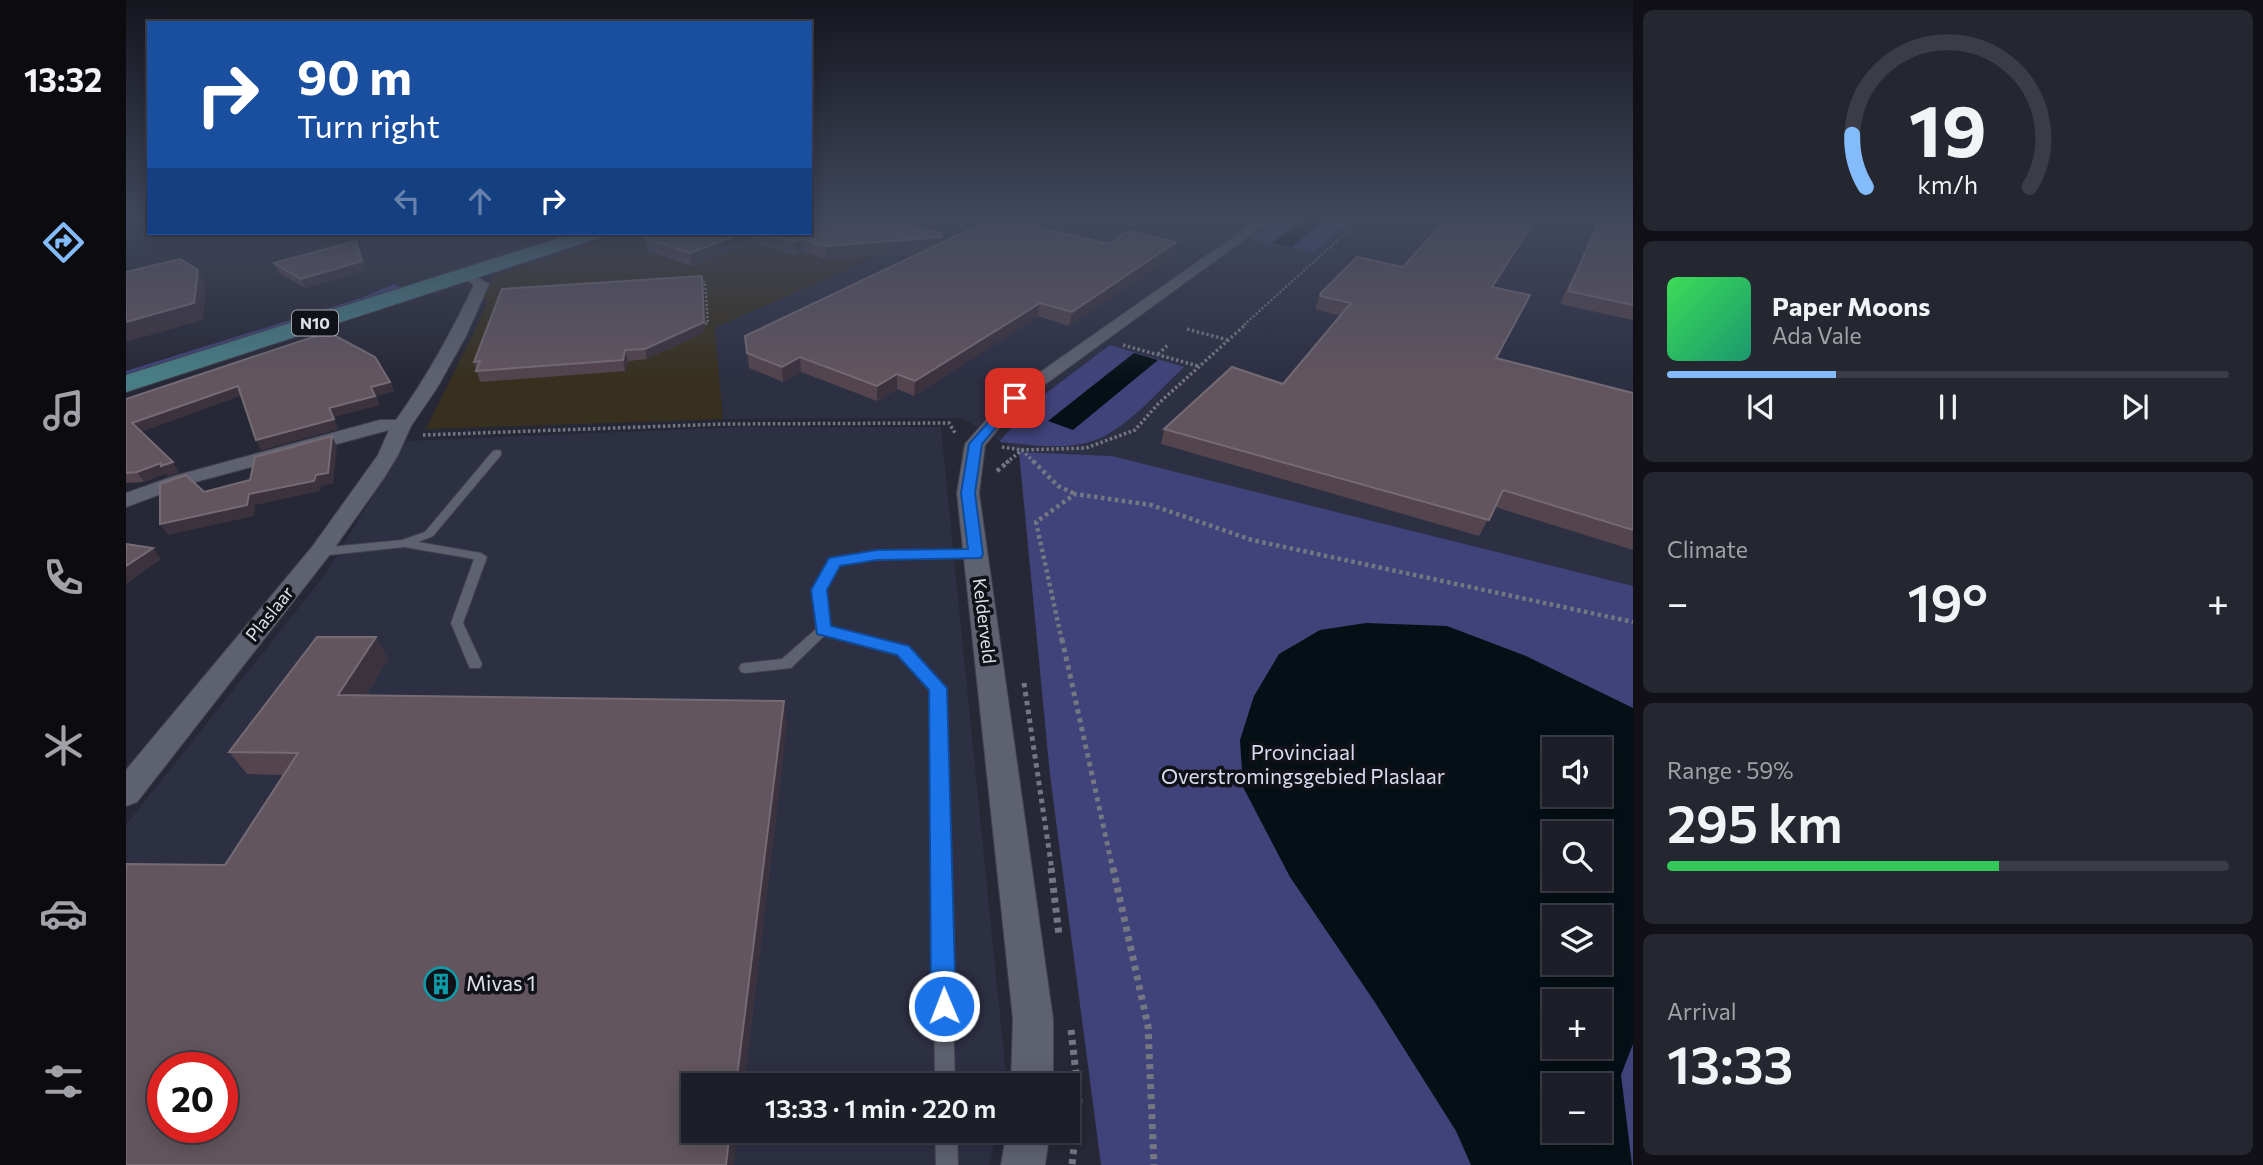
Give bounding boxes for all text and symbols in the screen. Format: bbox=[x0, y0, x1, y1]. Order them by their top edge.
text: 90 m bbox=[297, 45, 412, 105]
icon: right bbox=[182, 49, 273, 140]
text: 13:32 bbox=[24, 59, 102, 99]
text: 19 bbox=[1909, 83, 1987, 172]
text: Turn right bbox=[297, 105, 440, 145]
text: km/h bbox=[1918, 168, 1978, 198]
icon: left bbox=[388, 182, 426, 220]
icon: ahead bbox=[461, 182, 499, 220]
icon: right bbox=[534, 182, 572, 220]
icon: directions bbox=[39, 218, 88, 267]
text: Paper Moons bbox=[1772, 290, 1930, 321]
road number: N10 bbox=[292, 310, 338, 336]
text: Ada Vale bbox=[1772, 321, 1862, 349]
pin bbox=[985, 368, 1045, 428]
icon: arrive bbox=[996, 379, 1034, 417]
icon: music bbox=[39, 386, 88, 435]
icon: previous bbox=[1742, 388, 1780, 426]
icon: pause bbox=[1929, 388, 1967, 426]
icon: next bbox=[2116, 388, 2154, 426]
text: Climate bbox=[1667, 535, 1748, 563]
icon: phone bbox=[39, 553, 88, 602]
text: 19° bbox=[1907, 569, 1988, 633]
street label: Kelderveld bbox=[969, 577, 1001, 665]
text: − bbox=[1667, 578, 1689, 625]
text: + bbox=[2207, 578, 2229, 625]
street label: Plaslaar bbox=[241, 582, 298, 645]
icon: climate bbox=[39, 721, 88, 770]
map controls bbox=[1542, 737, 1612, 1143]
button: sound bbox=[1542, 737, 1612, 807]
park label: Provinciaal Overstromingsgebied Plaslaar bbox=[1161, 739, 1445, 788]
text: Range · 59% bbox=[1667, 756, 1794, 784]
text: 295 km bbox=[1667, 790, 1843, 854]
button: search bbox=[1542, 821, 1612, 891]
icon: car bbox=[39, 889, 88, 938]
button: layers bbox=[1542, 905, 1612, 975]
building icon: Mivas 1 bbox=[422, 965, 460, 1003]
position arrow bbox=[907, 969, 981, 1043]
place label: Mivas 1 bbox=[466, 970, 536, 995]
button: + bbox=[1542, 989, 1612, 1059]
text: Arrival bbox=[1667, 997, 1737, 1025]
text: 13:33 bbox=[1667, 1031, 1793, 1095]
speed limit sign: 20 bbox=[147, 1052, 238, 1143]
icon: filters bbox=[39, 1057, 88, 1106]
button: − bbox=[1542, 1073, 1612, 1143]
text: 13:33 · 1 min · 220 m bbox=[765, 1092, 996, 1123]

